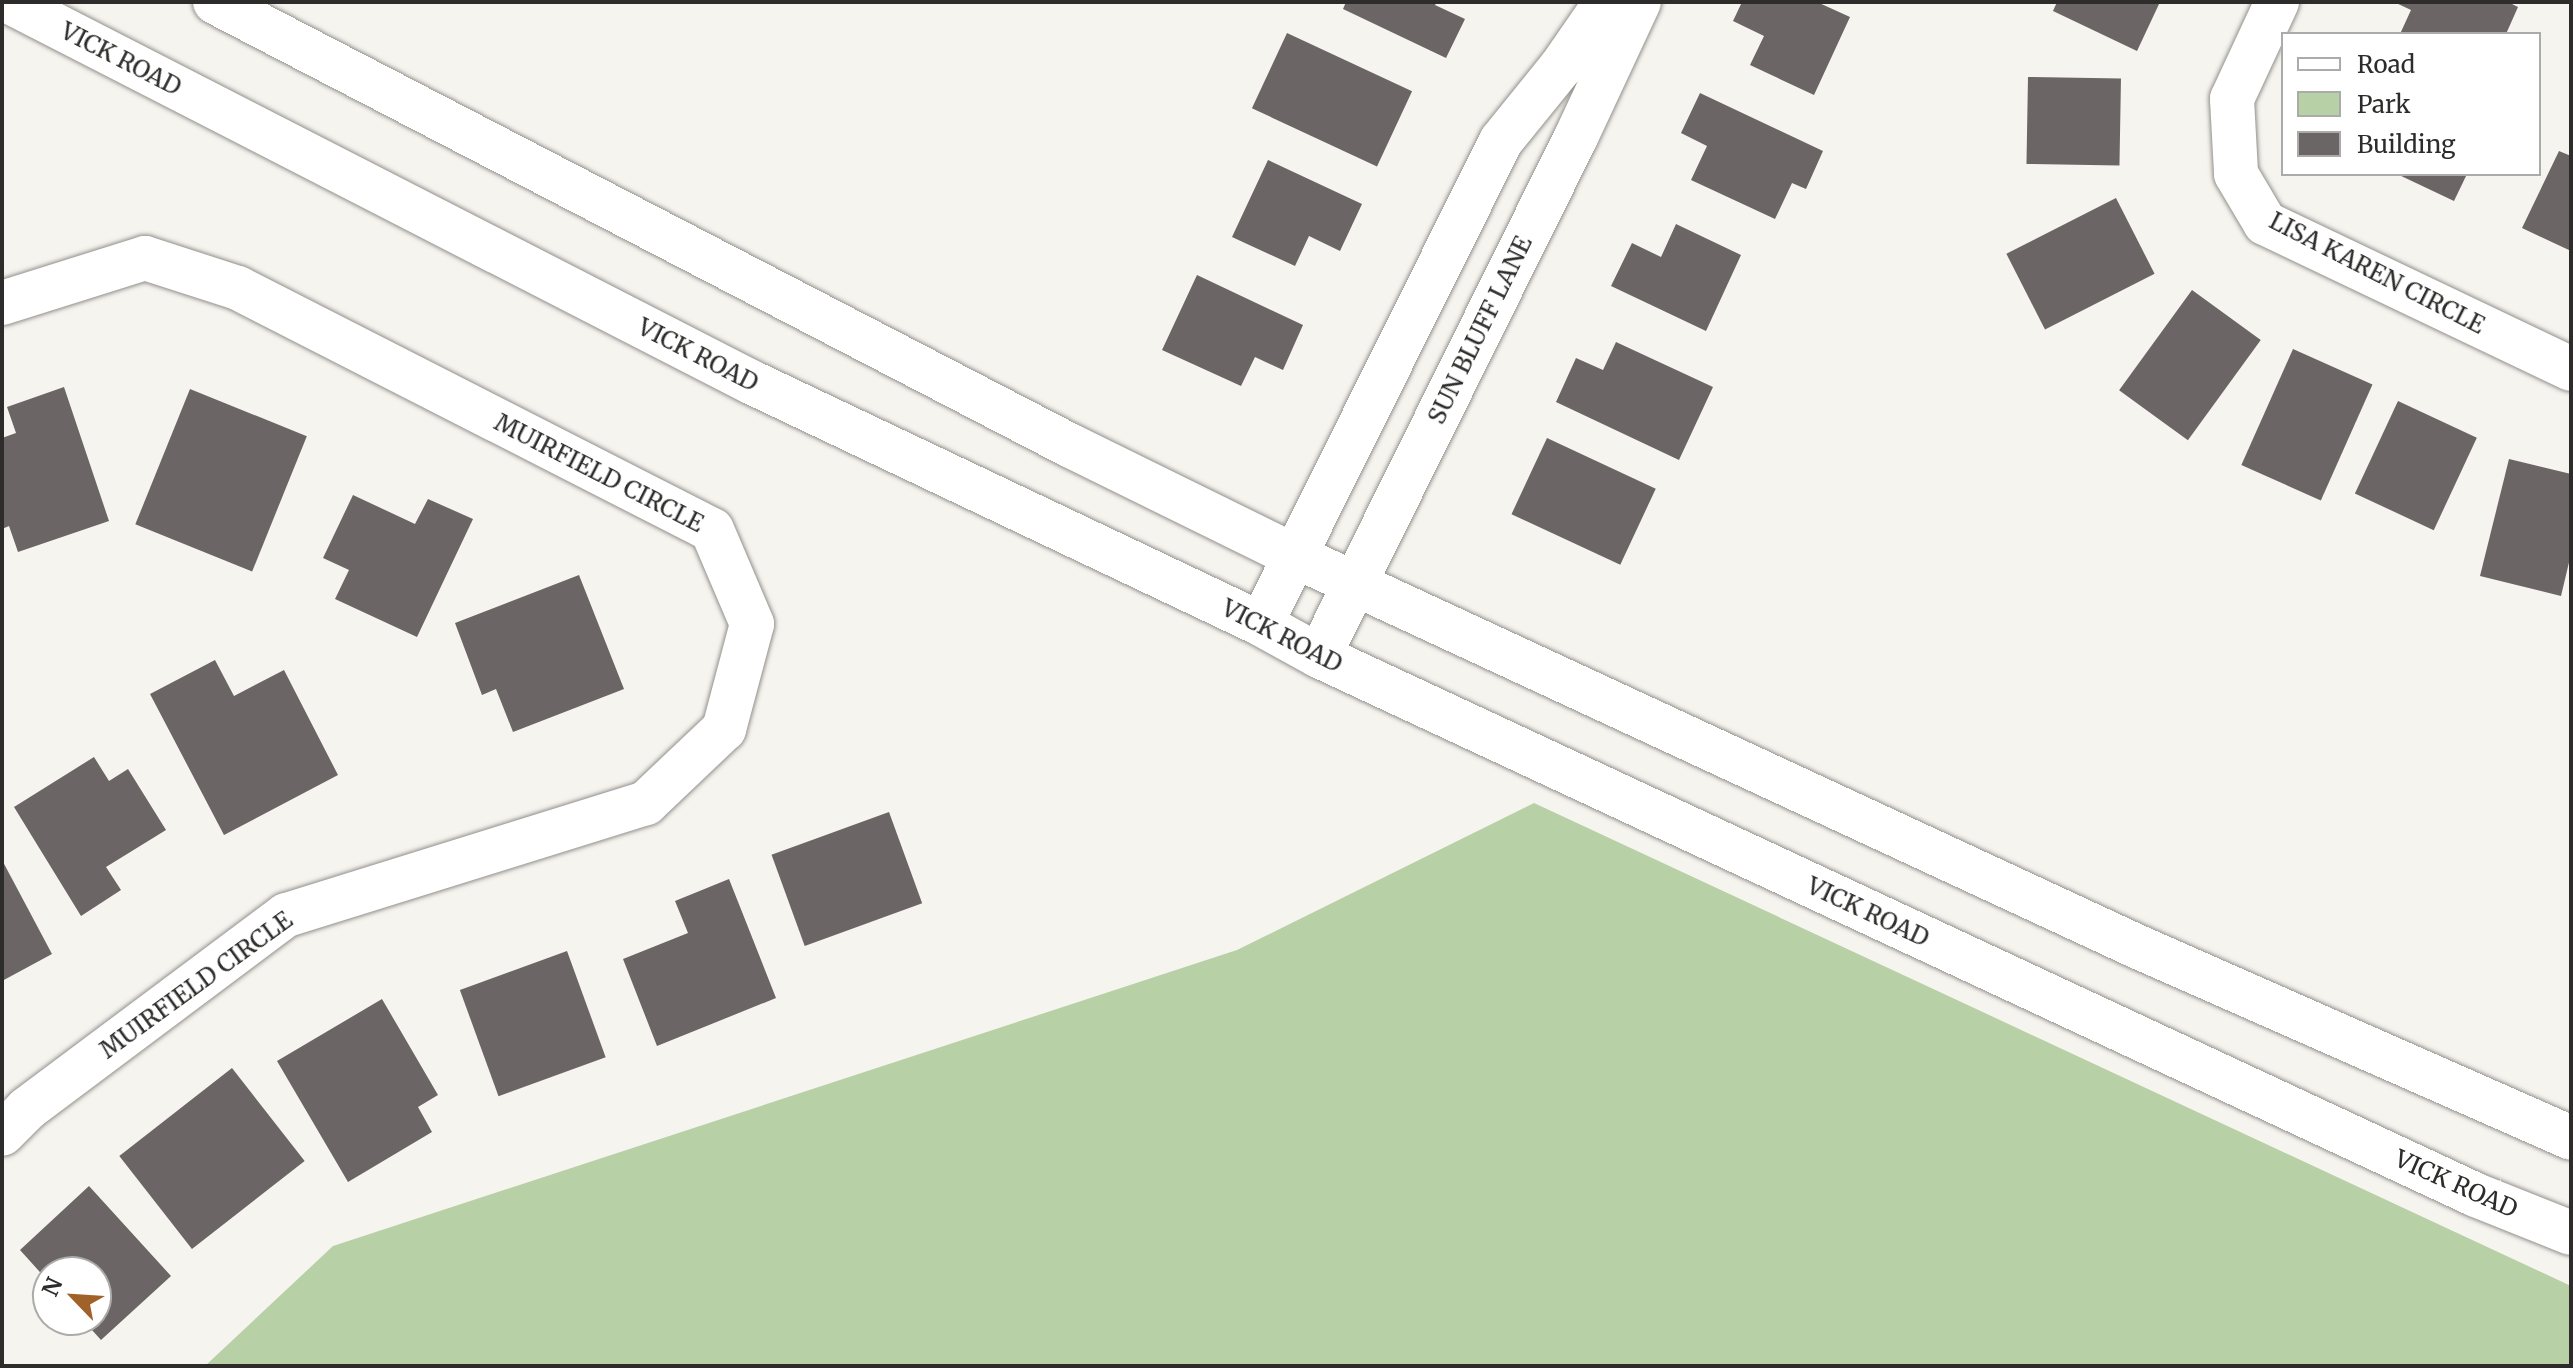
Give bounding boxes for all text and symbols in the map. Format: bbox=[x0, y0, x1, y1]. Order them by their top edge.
street label: VICK ROAD bbox=[56, 16, 186, 102]
legend bbox=[2281, 32, 2541, 176]
text: Road bbox=[2357, 49, 2415, 80]
text: Park bbox=[2357, 89, 2410, 120]
text: Building bbox=[2357, 129, 2456, 160]
street label: LISA KAREN CIRCLE bbox=[2265, 206, 2489, 340]
street label: SUN BLUFF LANE bbox=[1422, 231, 1538, 429]
street label: VICK ROAD bbox=[633, 312, 763, 398]
street label: MUIRFIELD CIRCLE bbox=[490, 408, 708, 538]
street label: VICK ROAD bbox=[1217, 593, 1347, 679]
street label: VICK ROAD bbox=[1802, 871, 1934, 953]
street label: MUIRFIELD CIRCLE bbox=[94, 906, 298, 1064]
street label: VICK ROAD bbox=[2390, 1144, 2522, 1224]
north arrow bbox=[32, 1256, 112, 1336]
text: N bbox=[36, 1273, 68, 1301]

